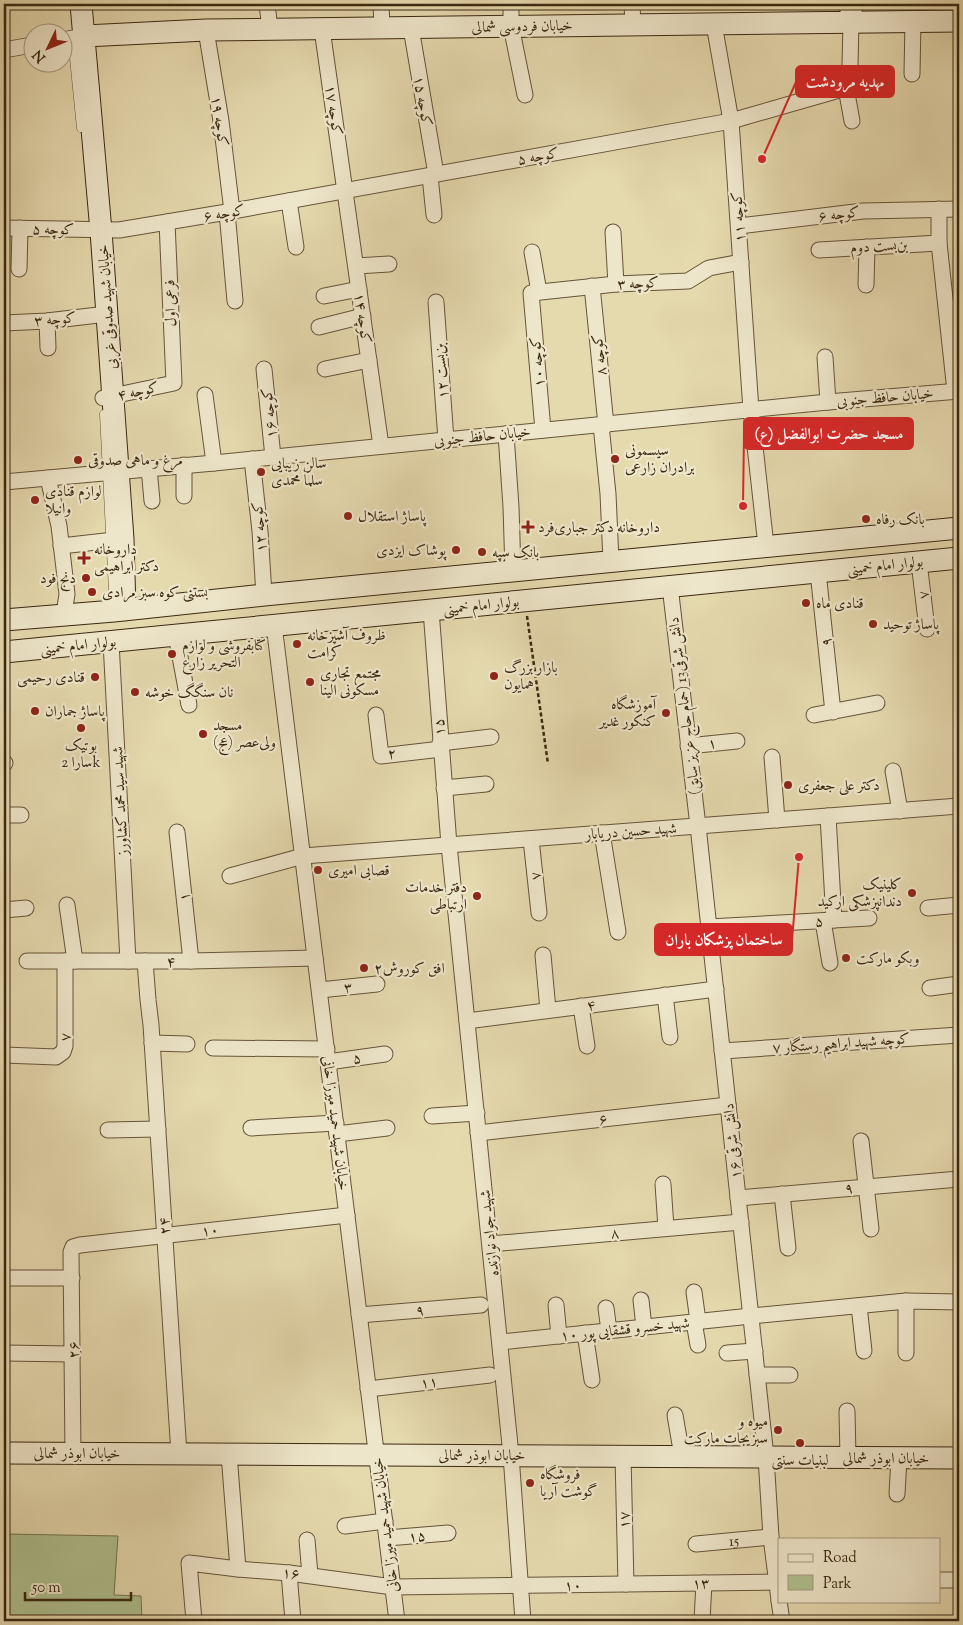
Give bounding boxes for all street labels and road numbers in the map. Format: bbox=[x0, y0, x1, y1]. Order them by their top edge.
street label: خیابان فردوسی شمالی bbox=[471, 16, 573, 39]
street label: کوچه ۱۵ bbox=[407, 75, 436, 128]
street label: کوچه ۱۷ bbox=[319, 84, 346, 137]
street label: کوچه ۱۹ bbox=[205, 95, 232, 148]
street label: کوچه ۵ bbox=[516, 144, 561, 171]
street label: کوچه ۱۱ bbox=[727, 191, 752, 243]
street label: کوچه ۶ bbox=[202, 201, 247, 228]
street label: کوچه ۶ bbox=[817, 203, 861, 228]
street label: کوچه ۵ bbox=[32, 220, 74, 241]
street label: بن‌بست دوم bbox=[850, 235, 909, 260]
street label: خیابان شهید صدوقی غربی bbox=[94, 244, 123, 370]
street label: کوچه ۳ bbox=[617, 273, 660, 296]
street label: فرعی اول bbox=[160, 279, 183, 327]
street label: کوچه ۱۴ bbox=[348, 292, 375, 345]
street label: کوچه ۳ bbox=[33, 308, 77, 333]
street label: کوچه ۸ bbox=[588, 333, 613, 377]
street label: کوچه ۱۰ bbox=[526, 336, 551, 388]
street label: بن‌بست ۱۲ bbox=[430, 342, 455, 399]
street label: کوچه ۴ bbox=[116, 378, 161, 407]
street label: خیابان حافظ جنوبی bbox=[836, 384, 935, 413]
street label: کوچه ۱۶ bbox=[257, 387, 284, 439]
street label: خیابان حافظ جنوبی bbox=[433, 422, 532, 453]
street label: کوچه ۱۲ bbox=[248, 501, 273, 553]
street label: بولوار امام خمینی bbox=[846, 552, 924, 582]
street label: ۷ bbox=[914, 589, 935, 600]
street label: بولوار امام خمینی bbox=[442, 592, 520, 622]
street label: دانش شرقی13 (حمام حاج عزیز سابق) bbox=[664, 616, 708, 796]
street label: بولوار امام خمینی bbox=[39, 632, 117, 662]
street label: ۹ bbox=[817, 636, 838, 647]
street label: ۱۵ bbox=[429, 717, 452, 736]
street label: ۱ bbox=[707, 734, 718, 755]
street label: ۲ bbox=[388, 744, 396, 765]
street label: شهید سید محمد کشاورز bbox=[108, 746, 135, 858]
street label: شهید حسین دریابار bbox=[582, 819, 678, 846]
street label: ۷ bbox=[526, 870, 547, 881]
street label: ۱ bbox=[175, 891, 196, 902]
street label: ۵ bbox=[814, 912, 824, 933]
street label: ۴ bbox=[167, 952, 176, 973]
street label: ۳ bbox=[343, 978, 354, 999]
street label: ۴ bbox=[586, 996, 597, 1017]
street label: کوچه شهید ابراهیم رستگار ۷ bbox=[772, 1028, 911, 1063]
street label: ۷ bbox=[56, 1032, 77, 1042]
street label: ۵ bbox=[351, 1048, 363, 1070]
street label: خیابان شهید حمید میرزا خانی bbox=[316, 1054, 353, 1192]
street label: دانش شرقی ۱۶ bbox=[719, 1102, 748, 1180]
street label: ۶ bbox=[598, 1110, 609, 1131]
street label: ۹ bbox=[844, 1179, 854, 1200]
street label: شهید جواد نوازنده bbox=[476, 1189, 505, 1277]
street label: ۲۴ bbox=[154, 1216, 177, 1235]
street label: ۱۰ bbox=[200, 1220, 220, 1243]
street label: ۸ bbox=[610, 1224, 620, 1245]
street label: ۹ bbox=[415, 1301, 425, 1322]
street label: شهید خسرو قشقایی پور ۱۰ bbox=[559, 1313, 691, 1348]
street label: ۲۶ bbox=[64, 1341, 85, 1359]
street label: ۱۱ bbox=[419, 1372, 439, 1395]
street label: خیابان ابوذر شمالی bbox=[34, 1444, 120, 1465]
street label: خیابان ابوذر شمالی bbox=[439, 1446, 525, 1467]
street label: خیابان ابوذر شمالی bbox=[843, 1449, 929, 1470]
street label: خیابان شهید حمید میرزا خانی bbox=[368, 1456, 405, 1594]
street label: ۱۷ bbox=[615, 1511, 636, 1529]
street label: ۱۵ bbox=[407, 1526, 427, 1549]
street label: 15 bbox=[728, 1531, 740, 1553]
street label: ۱۶ bbox=[281, 1563, 301, 1586]
street label: ۱۳ bbox=[692, 1574, 710, 1595]
street label: ۱۰ bbox=[564, 1576, 582, 1597]

